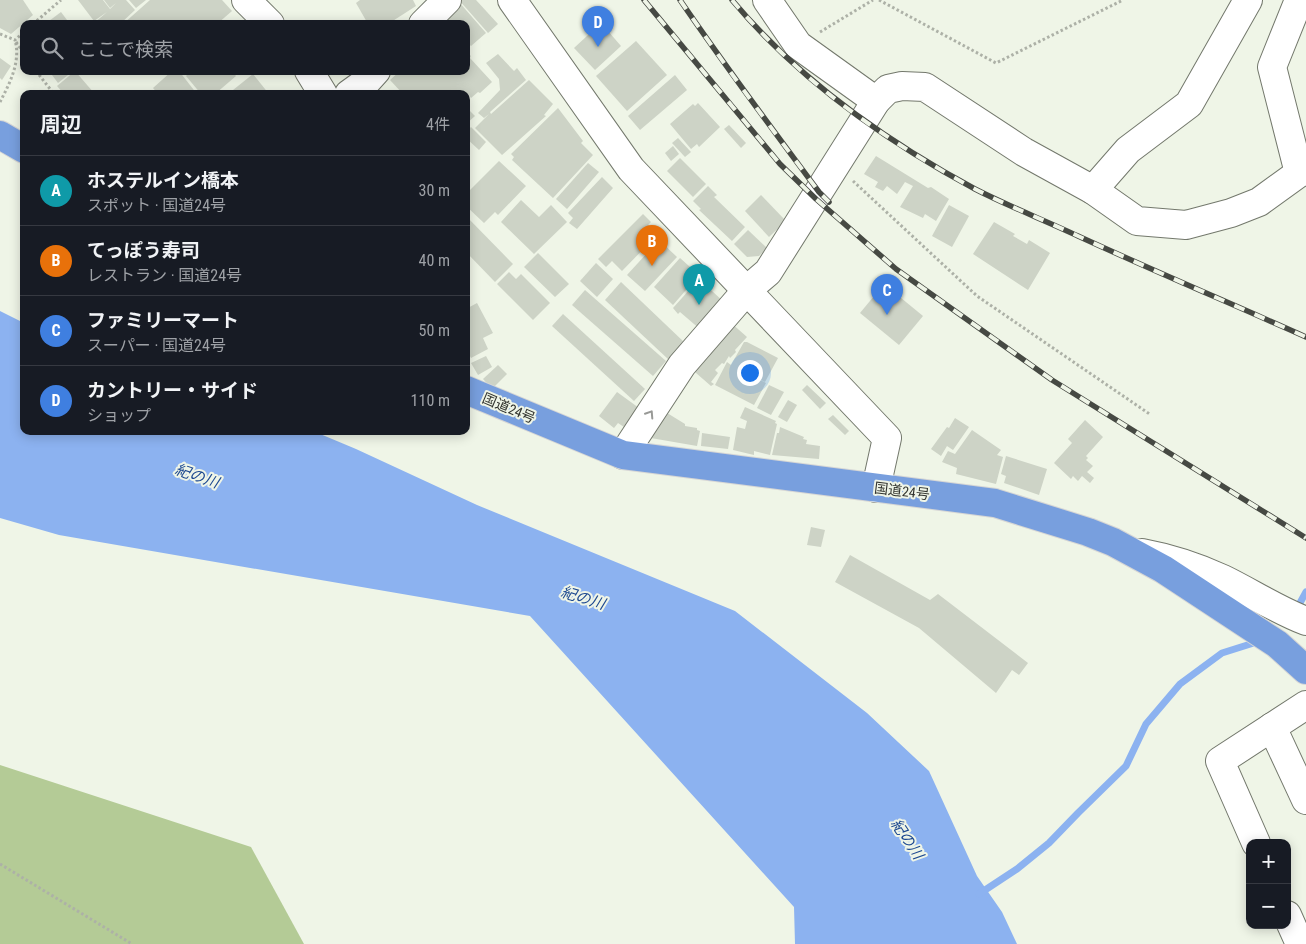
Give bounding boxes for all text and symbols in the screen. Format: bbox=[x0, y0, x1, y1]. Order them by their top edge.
pin: D bbox=[582, 6, 614, 47]
search box bbox=[20, 20, 470, 75]
icon: search bbox=[38, 34, 66, 62]
text: ここで検索 bbox=[78, 38, 173, 61]
text: 周辺 bbox=[40, 113, 82, 137]
text: 4件 bbox=[426, 115, 450, 134]
text: ホステルイン橋本 bbox=[87, 169, 239, 192]
text: A bbox=[51, 181, 61, 200]
text: 30 m bbox=[418, 181, 450, 200]
text: スポット · 国道24号 bbox=[87, 196, 226, 215]
pin: B bbox=[636, 225, 668, 266]
text: てっぽう寿司 bbox=[87, 239, 200, 262]
text: B bbox=[52, 251, 60, 270]
text: 40 m bbox=[418, 251, 450, 270]
pin: A bbox=[683, 264, 715, 305]
text: レストラン · 国道24号 bbox=[87, 266, 242, 285]
pin: C bbox=[871, 274, 903, 315]
text: ファミリーマート bbox=[87, 309, 239, 332]
text: C bbox=[51, 321, 61, 340]
text: 50 m bbox=[418, 321, 450, 340]
text: スーパー · 国道24号 bbox=[87, 336, 226, 355]
your location bbox=[737, 360, 763, 386]
text: カントリー・サイド bbox=[87, 379, 258, 402]
street label: 国道24号 bbox=[480, 390, 538, 426]
text: D bbox=[51, 391, 61, 410]
text: 110 m bbox=[411, 391, 450, 410]
text: ショップ bbox=[87, 406, 151, 425]
one-way arrow bbox=[643, 411, 653, 420]
water label: 紀の川 bbox=[173, 460, 223, 492]
street label: 国道24号 bbox=[873, 480, 931, 502]
water label: 紀の川 bbox=[559, 583, 609, 614]
water label: 紀の川 bbox=[887, 815, 928, 864]
map controls bbox=[1246, 839, 1291, 929]
button: + bbox=[1246, 839, 1291, 884]
button: − bbox=[1246, 884, 1291, 929]

